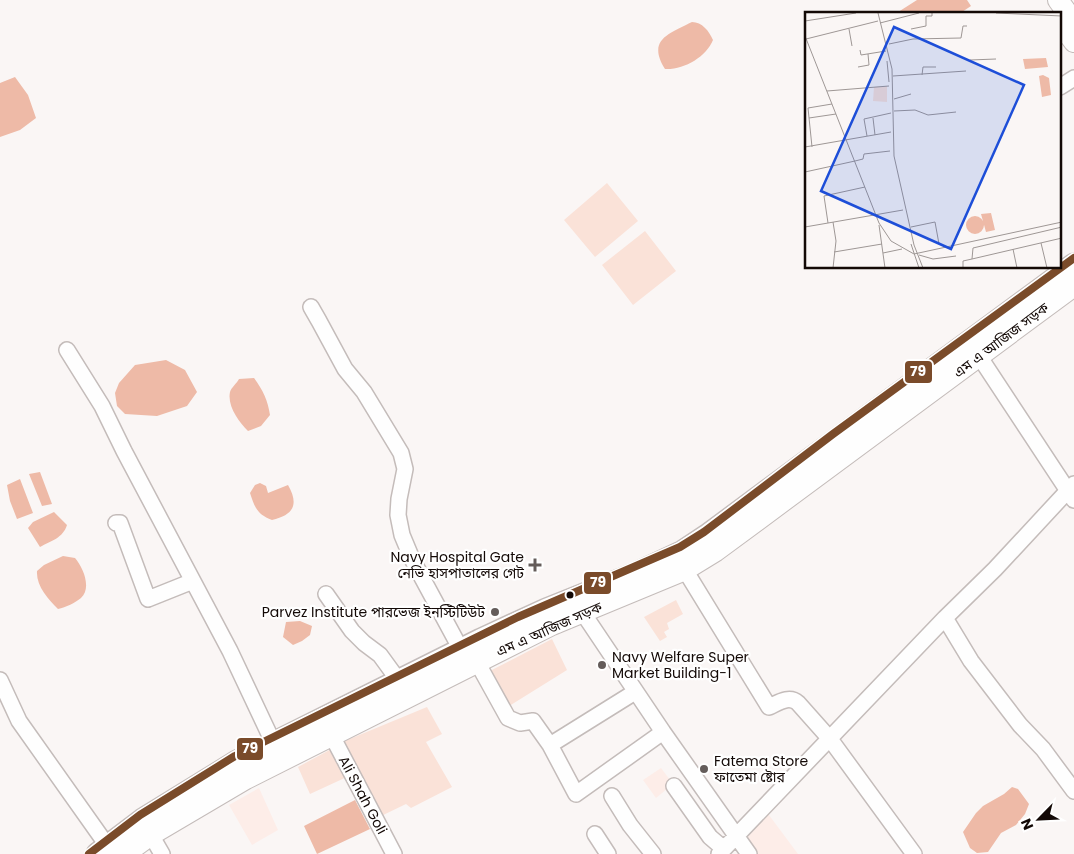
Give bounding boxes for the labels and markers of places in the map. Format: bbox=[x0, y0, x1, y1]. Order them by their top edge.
place label: Navy Hospital Gate নেভি হাসপাতালের গেট bbox=[390, 547, 524, 583]
marker: Navy Hospital Gate নেভি হাসপাতালের গেট bbox=[528, 558, 542, 572]
unlabelled marker bbox=[565, 590, 575, 600]
place label: Parvez Institute পারভেজ ইনস্টিটিউট bbox=[262, 602, 485, 622]
marker: Parvez Institute পারভেজ ইনস্টিটিউট bbox=[489, 606, 501, 618]
place label: Navy Welfare Super Market Building-1 bbox=[612, 647, 749, 683]
marker: Navy Welfare Super Market Building-1 bbox=[596, 659, 608, 671]
place label: Fatema Store ফাতেমা ষ্টোর bbox=[713, 751, 808, 787]
marker: Fatema Store ফাতেমা ষ্টোর bbox=[698, 763, 710, 775]

